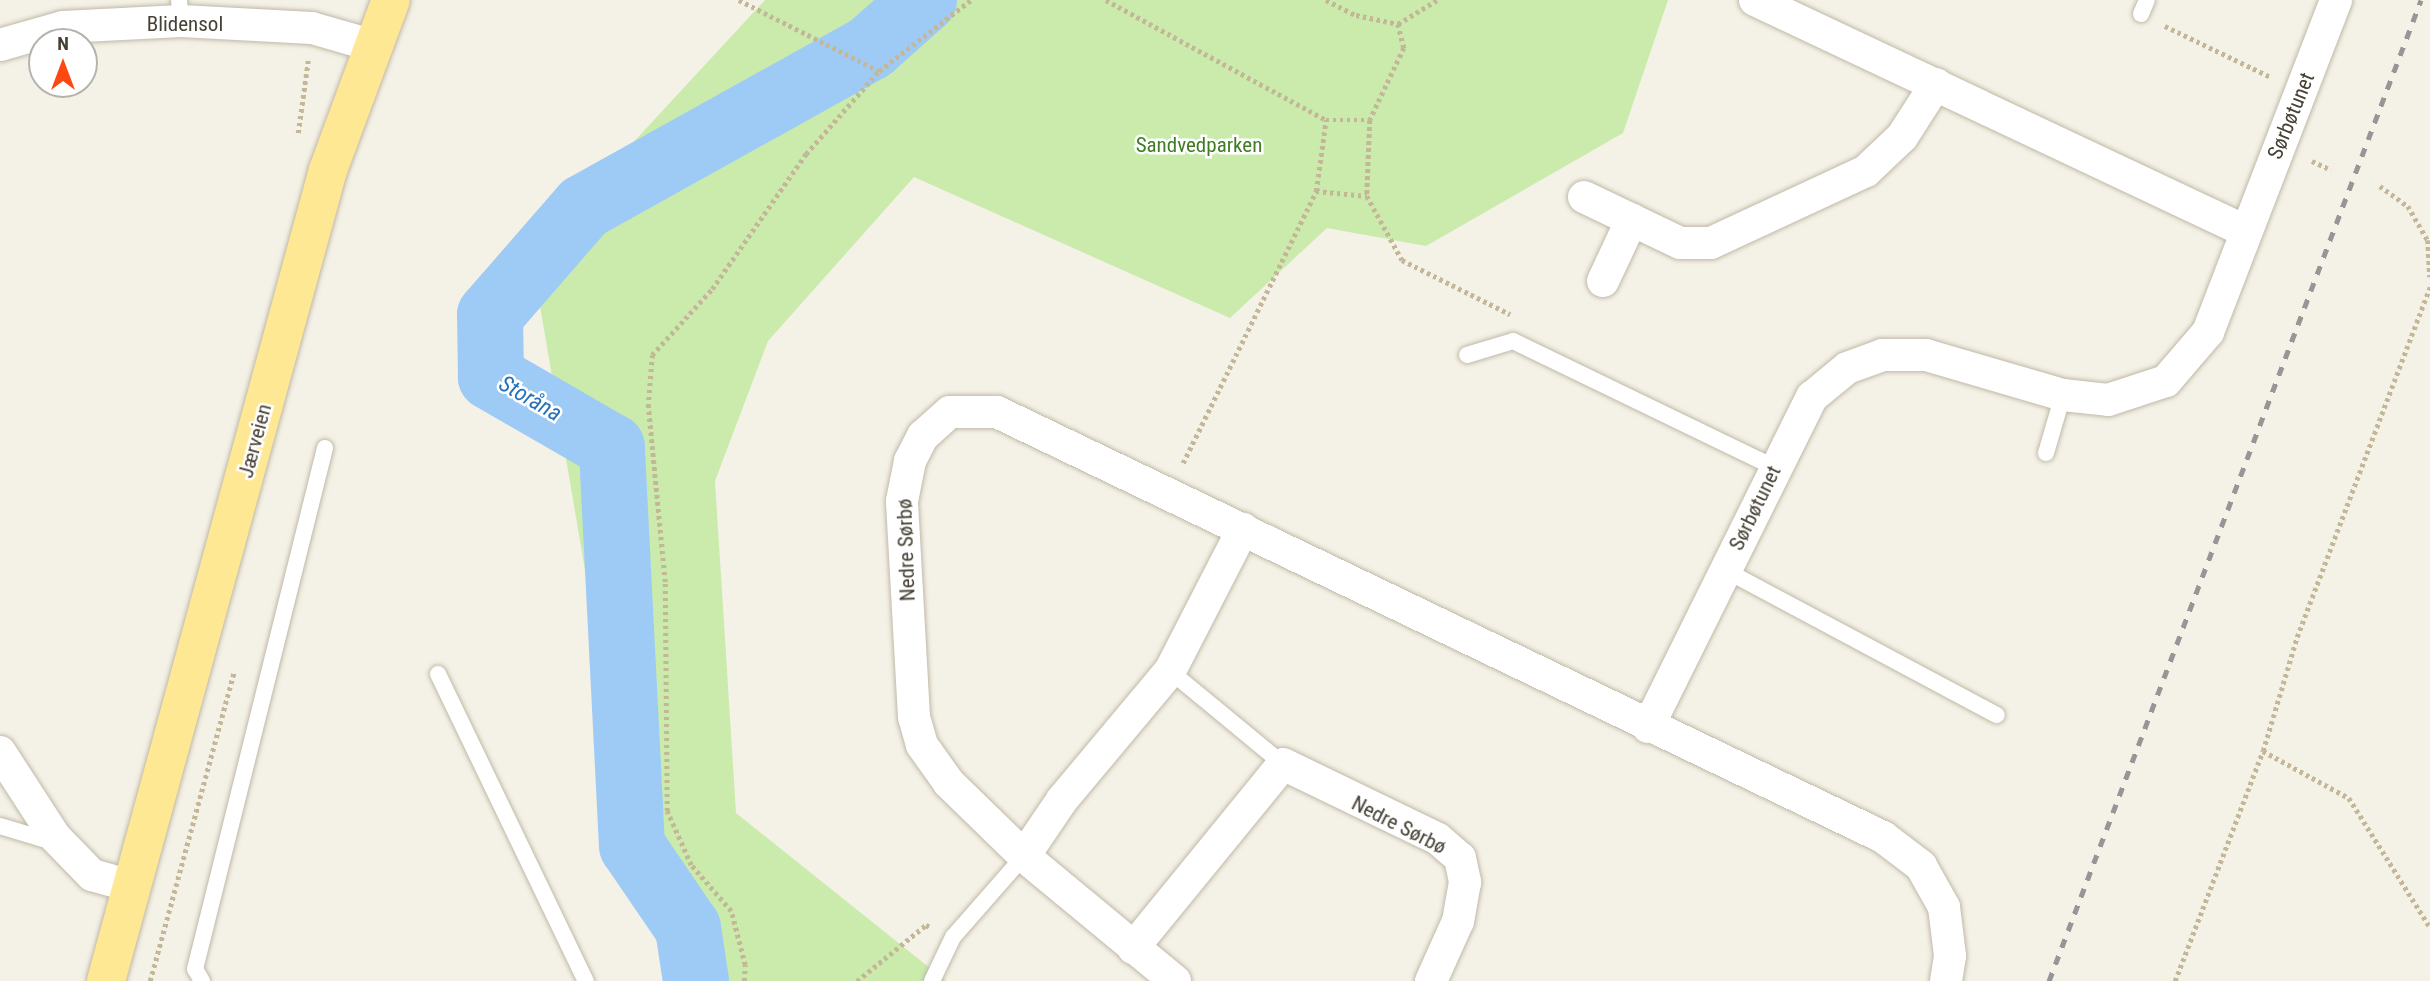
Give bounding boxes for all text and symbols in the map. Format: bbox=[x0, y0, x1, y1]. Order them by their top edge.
street label: Blidensol bbox=[147, 11, 223, 37]
north arrow bbox=[28, 28, 98, 98]
text: N bbox=[57, 32, 69, 55]
street label: Sørbøtunet bbox=[2262, 69, 2320, 163]
park label: Sandvedparken bbox=[1136, 132, 1262, 158]
water label: Storåna bbox=[494, 370, 566, 428]
street label: Jærveien bbox=[233, 401, 277, 481]
street label: Sørbøtunet bbox=[1724, 462, 1786, 554]
street label: Nedre Sørbø bbox=[892, 498, 920, 602]
street label: Nedre Sørbø bbox=[1348, 790, 1450, 860]

